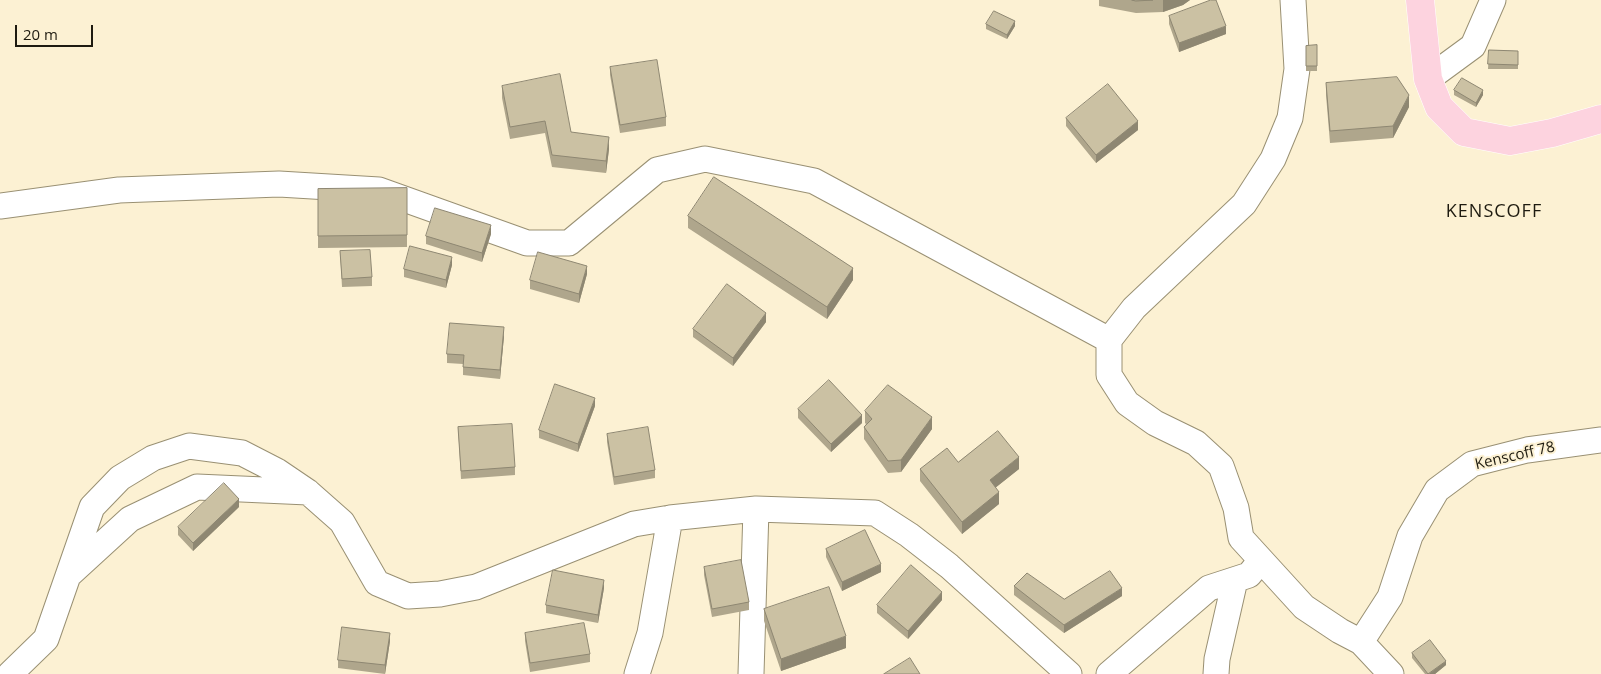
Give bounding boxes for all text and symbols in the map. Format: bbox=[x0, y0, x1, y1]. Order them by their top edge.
scale bar bbox=[18, 15, 95, 47]
text: 20 m bbox=[23, 24, 58, 44]
district label: KENSCOFF bbox=[1445, 201, 1543, 223]
street label: Kenscoff 78 bbox=[1473, 438, 1557, 474]

